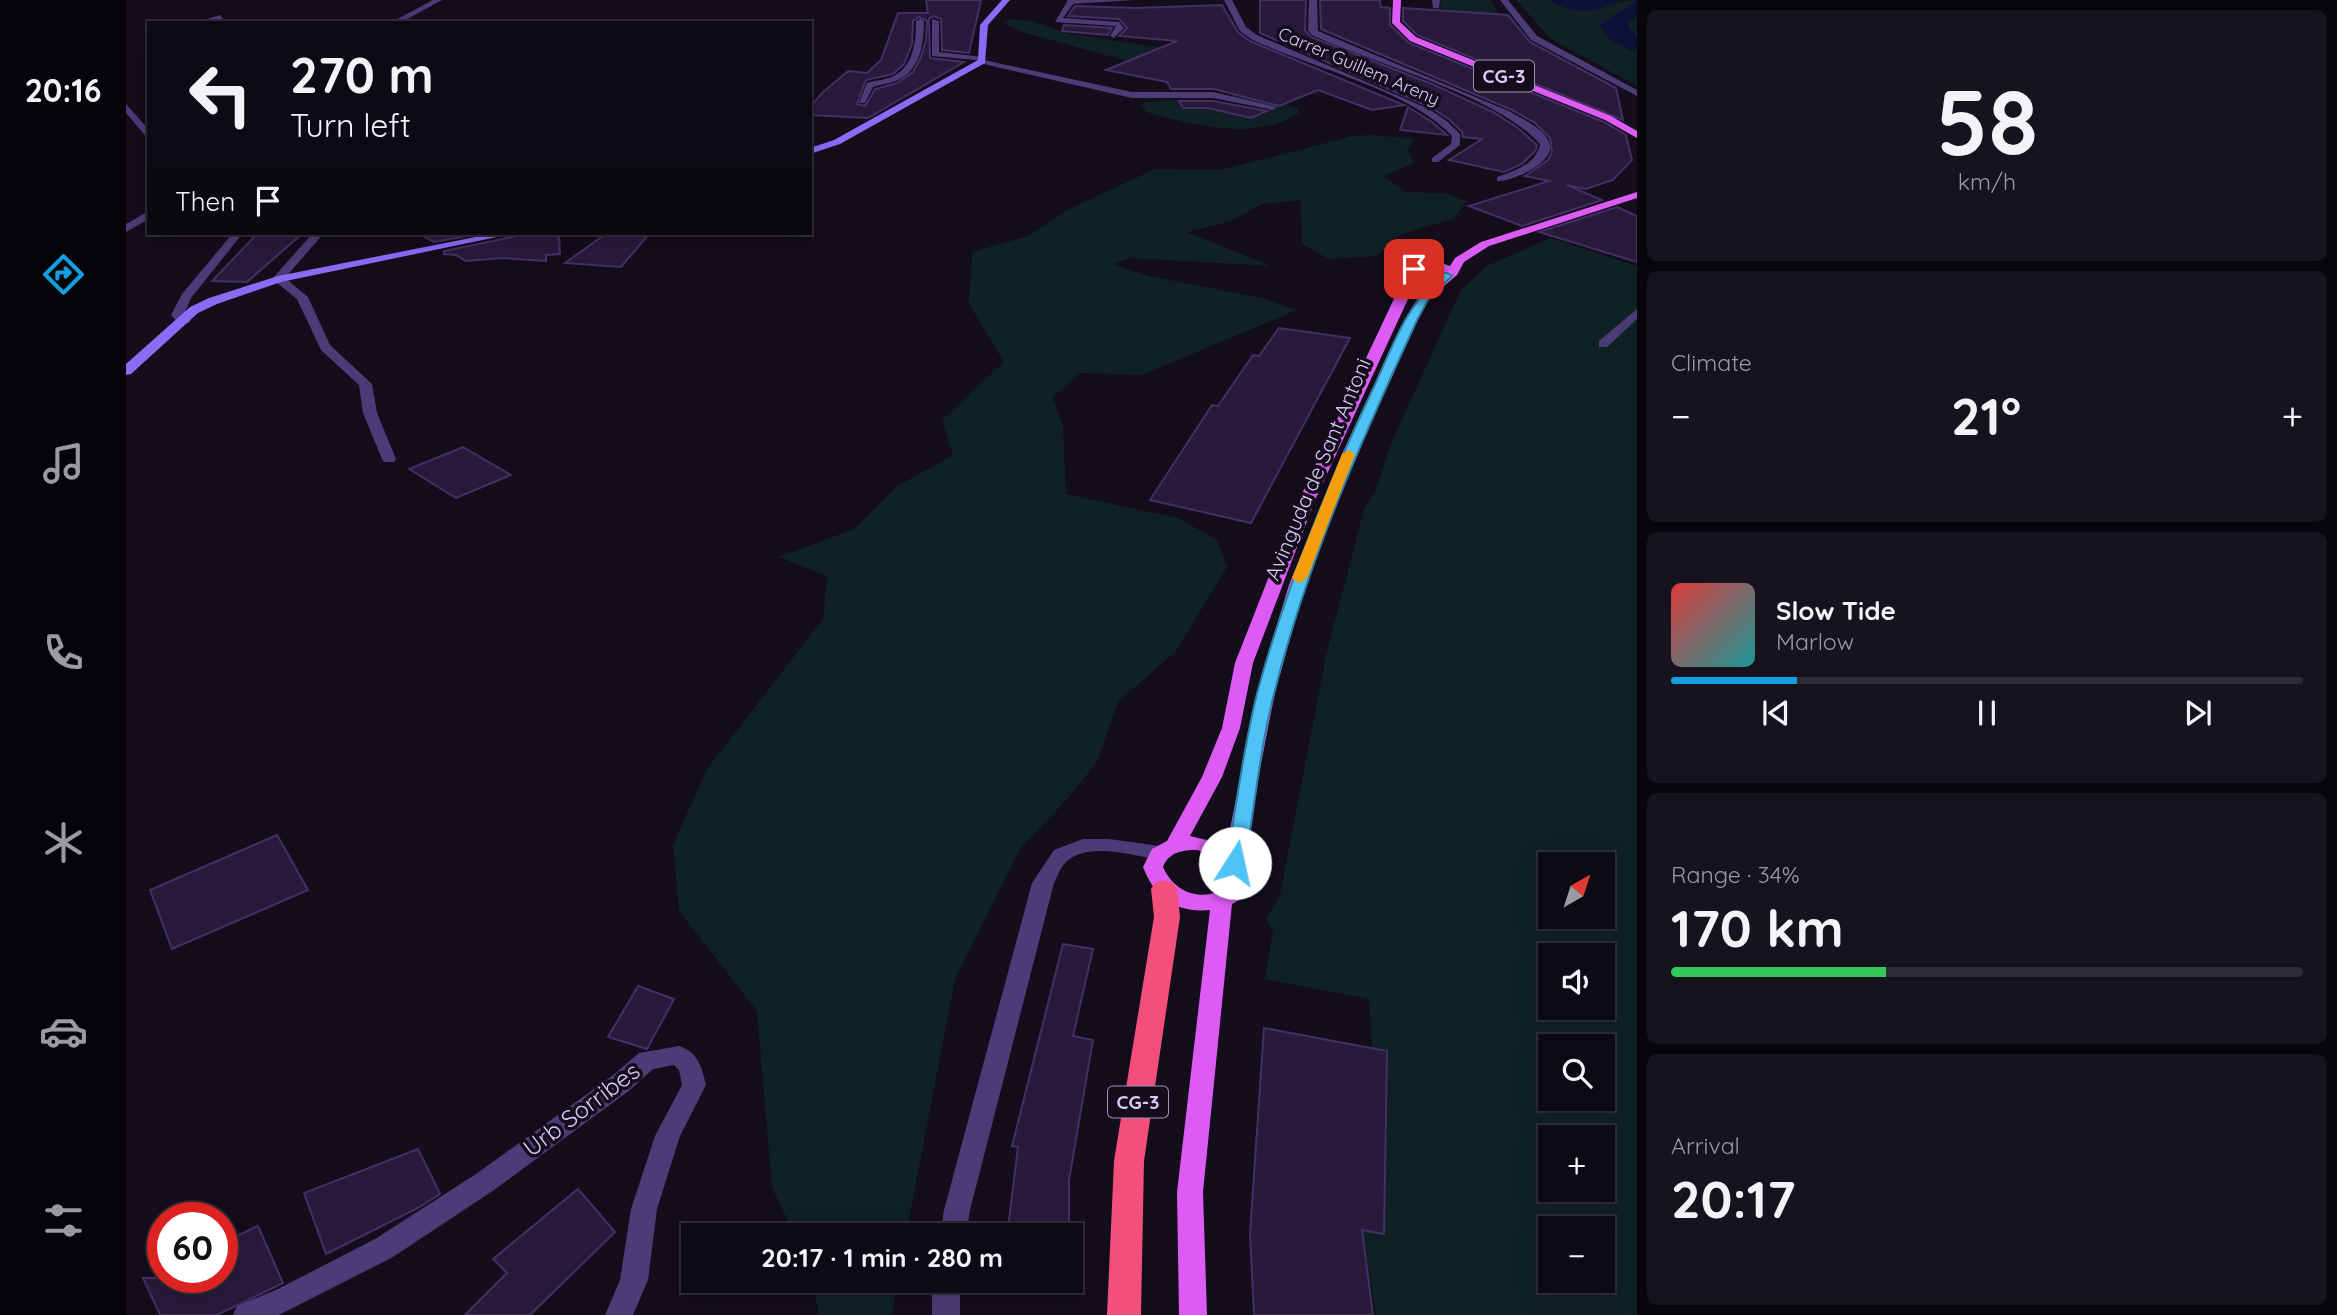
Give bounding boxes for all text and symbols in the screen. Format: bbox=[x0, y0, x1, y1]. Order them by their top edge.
street label: Carrer Guillem Areny bbox=[1275, 22, 1443, 110]
text: 270 m bbox=[290, 44, 434, 105]
icon: left bbox=[175, 49, 266, 140]
road number: CG-3 bbox=[1474, 60, 1534, 92]
text: 58 bbox=[1936, 64, 2038, 178]
text: 20:16 bbox=[25, 70, 101, 110]
text: Turn left bbox=[290, 105, 411, 145]
text: km/h bbox=[1958, 167, 2016, 196]
icon: arrive bbox=[249, 182, 287, 220]
text: Then bbox=[175, 185, 235, 218]
pin bbox=[1384, 239, 1444, 299]
icon: directions bbox=[39, 250, 88, 299]
icon: arrive bbox=[1395, 250, 1433, 288]
text: Climate bbox=[1671, 348, 1752, 377]
street label: Avinguda de Sant Antoni bbox=[1258, 354, 1376, 584]
text: 21° bbox=[1951, 383, 2021, 448]
text: − bbox=[1671, 392, 1691, 440]
text: + bbox=[2282, 392, 2303, 440]
icon: music bbox=[39, 439, 88, 488]
text: Slow Tide bbox=[1776, 594, 1896, 627]
text: Marlow bbox=[1776, 627, 1854, 656]
icon: phone bbox=[39, 628, 88, 677]
icon: previous bbox=[1757, 694, 1795, 732]
icon: pause bbox=[1968, 694, 2006, 732]
icon: next bbox=[2179, 694, 2217, 732]
icon: climate bbox=[39, 818, 88, 867]
position arrow bbox=[1198, 826, 1272, 900]
north arrow bbox=[1538, 852, 1615, 929]
map controls bbox=[1538, 852, 1615, 1293]
text: Range · 34% bbox=[1671, 860, 1800, 889]
text: 170 km bbox=[1671, 895, 1844, 960]
button: sound bbox=[1538, 943, 1615, 1020]
icon: car bbox=[39, 1007, 88, 1056]
button: search bbox=[1538, 1034, 1615, 1111]
street label: Urb Sorribes bbox=[517, 1055, 645, 1163]
road number: CG-3 bbox=[1108, 1086, 1168, 1118]
button: + bbox=[1538, 1125, 1615, 1202]
text: Arrival bbox=[1671, 1131, 1740, 1160]
text: 20:17 bbox=[1671, 1166, 1796, 1231]
icon: filters bbox=[39, 1196, 88, 1245]
speed limit sign: 60 bbox=[147, 1202, 238, 1293]
button: − bbox=[1538, 1216, 1615, 1293]
text: 20:17 · 1 min · 280 m bbox=[761, 1241, 1003, 1274]

